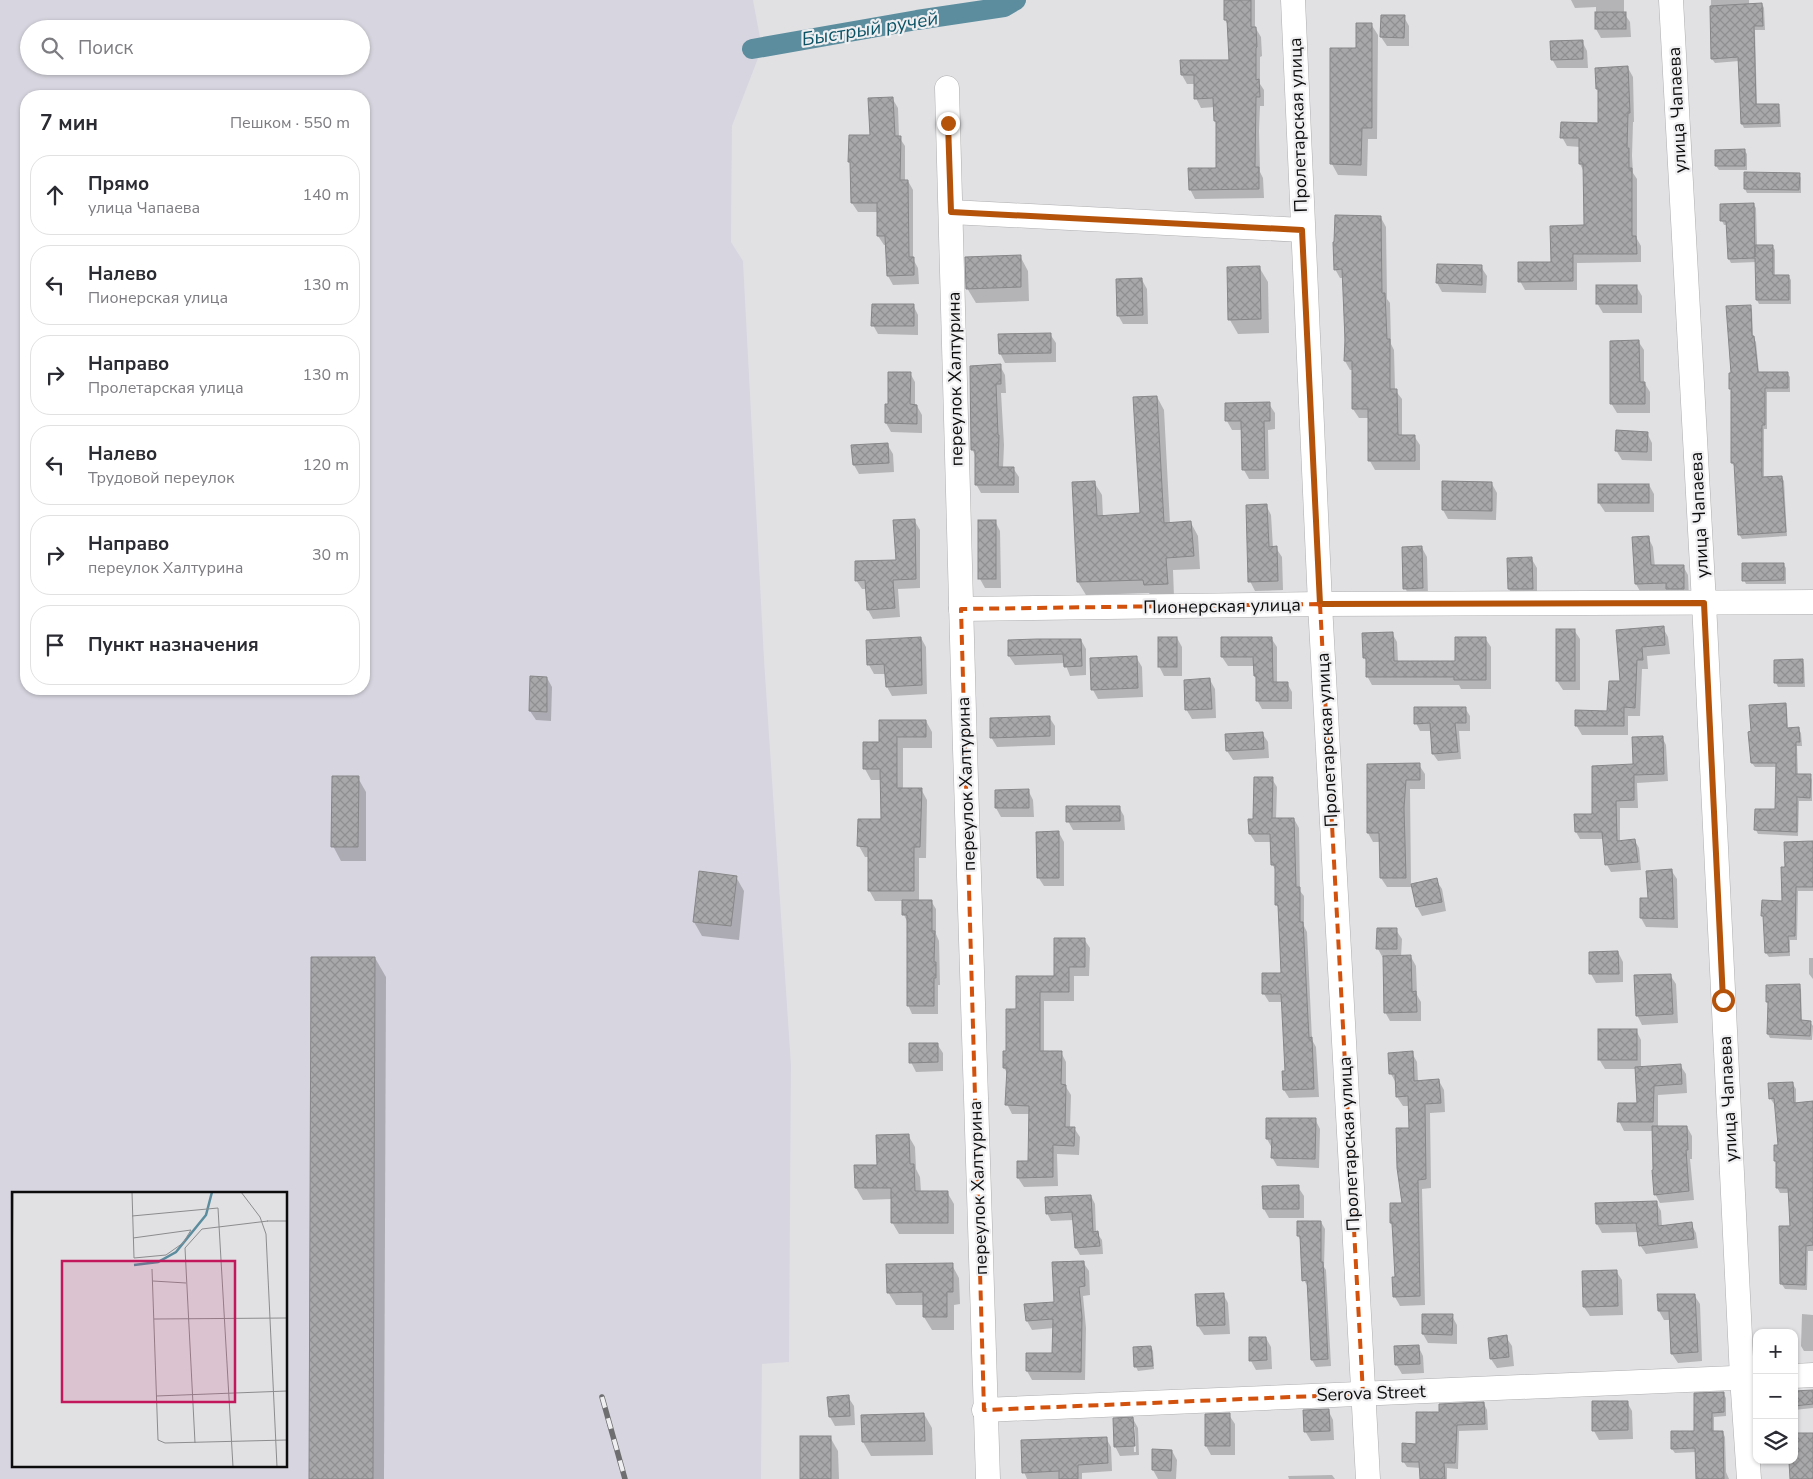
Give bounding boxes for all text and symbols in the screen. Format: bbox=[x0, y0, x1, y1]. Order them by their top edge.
water label: Быстрый ручей bbox=[800, 5, 940, 53]
search box bbox=[20, 20, 370, 75]
icon: search bbox=[38, 34, 66, 62]
text: Поиск bbox=[78, 35, 133, 61]
street label: Пролетарская улица bbox=[1283, 37, 1313, 213]
street label: улица Чапаева bbox=[1662, 46, 1692, 174]
text: 7 мин bbox=[40, 109, 98, 137]
text: Пешком · 550 m bbox=[230, 112, 350, 134]
route end bbox=[937, 112, 960, 135]
text: Прямо bbox=[88, 171, 149, 197]
icon: ahead bbox=[41, 181, 69, 209]
text: 140 m bbox=[302, 184, 349, 206]
text: улица Чапаева bbox=[88, 197, 200, 219]
text: Налево bbox=[88, 261, 157, 287]
icon: left bbox=[41, 271, 69, 299]
text: 130 m bbox=[302, 274, 349, 296]
text: Пионерская улица bbox=[88, 287, 228, 309]
street label: переулок Халтурина bbox=[941, 291, 969, 467]
text: Направо bbox=[88, 351, 169, 377]
icon: right bbox=[41, 361, 69, 389]
text: 130 m bbox=[302, 364, 349, 386]
text: Пролетарская улица bbox=[88, 377, 244, 399]
text: Налево bbox=[88, 441, 157, 467]
icon: left bbox=[41, 451, 69, 479]
street label: улица Чапаева bbox=[1684, 451, 1714, 579]
text: 120 m bbox=[302, 454, 349, 476]
text: Трудовой переулок bbox=[88, 467, 234, 489]
text: Направо bbox=[88, 531, 169, 557]
icon: right bbox=[41, 541, 69, 569]
text: 30 m bbox=[312, 544, 349, 566]
text: переулок Халтурина bbox=[88, 557, 243, 579]
street label: Пионерская улица bbox=[1143, 593, 1301, 619]
icon: arrive bbox=[41, 631, 69, 659]
text: Пункт назначения bbox=[88, 632, 259, 658]
street label: Пролетарская улица bbox=[1310, 652, 1344, 828]
street label: переулок Халтурина bbox=[951, 696, 981, 872]
route start bbox=[1712, 989, 1735, 1012]
street label: улица Чапаева bbox=[1713, 1035, 1743, 1163]
street label: Пролетарская улица bbox=[1332, 1056, 1366, 1232]
street label: переулок Халтурина bbox=[963, 1100, 993, 1276]
inset map bbox=[12, 1192, 288, 1466]
map controls bbox=[1753, 1329, 1798, 1464]
button: + bbox=[1753, 1329, 1798, 1374]
button: − bbox=[1753, 1374, 1798, 1419]
street label: Serova Street bbox=[1316, 1379, 1427, 1407]
button: layers bbox=[1753, 1419, 1798, 1464]

